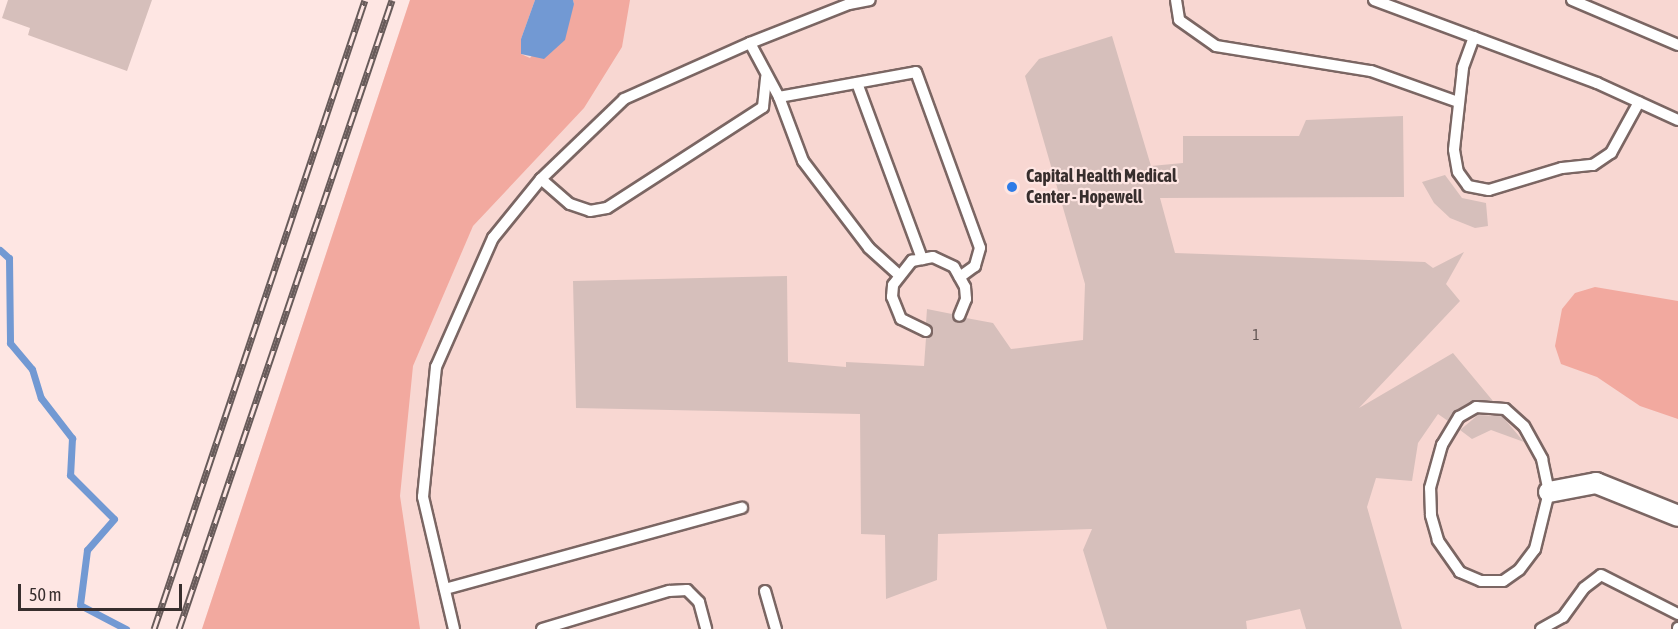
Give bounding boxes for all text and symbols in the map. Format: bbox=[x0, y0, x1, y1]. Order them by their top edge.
place label: Capital Health Medical Center - Hopewell bbox=[1026, 166, 1177, 208]
marker: Capital Health Medical Center - Hopewell bbox=[1003, 178, 1021, 196]
house number: 1 bbox=[1252, 326, 1260, 344]
scale bar bbox=[21, 572, 184, 610]
text: 50 m bbox=[29, 584, 61, 605]

